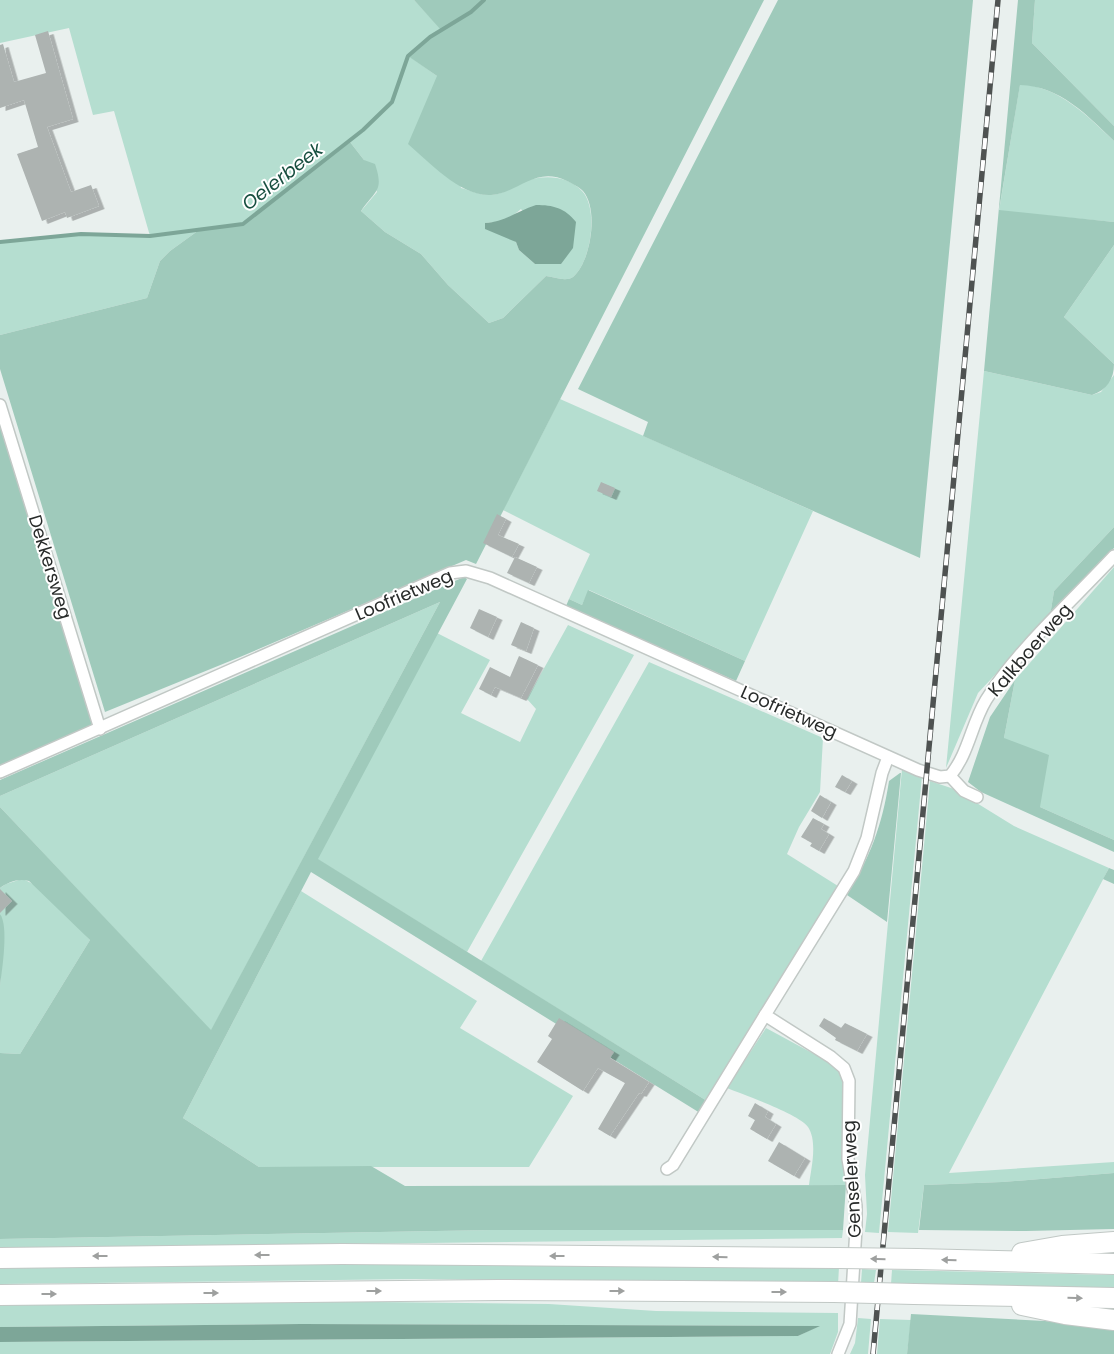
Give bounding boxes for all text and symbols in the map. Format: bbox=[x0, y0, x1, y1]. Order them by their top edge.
water label: Oelerbeek bbox=[236, 135, 330, 217]
street label: Dekkersweg bbox=[23, 512, 78, 622]
street label: Loofrietweg bbox=[351, 563, 456, 626]
street label: Kalkboerweg bbox=[982, 598, 1077, 702]
street label: Loofrietweg bbox=[737, 679, 842, 744]
street label: Genselerweg bbox=[836, 1120, 867, 1238]
one-way arrow bbox=[254, 1251, 270, 1259]
one-way arrow bbox=[92, 1252, 108, 1260]
one-way arrow bbox=[549, 1252, 565, 1260]
one-way arrow bbox=[712, 1253, 728, 1261]
one-way arrow bbox=[869, 1255, 885, 1263]
one-way arrow bbox=[940, 1256, 956, 1264]
one-way arrow bbox=[366, 1287, 382, 1295]
one-way arrow bbox=[609, 1287, 625, 1295]
one-way arrow bbox=[203, 1288, 219, 1296]
one-way arrow bbox=[772, 1288, 788, 1296]
one-way arrow bbox=[41, 1290, 57, 1298]
one-way arrow bbox=[1067, 1294, 1083, 1302]

